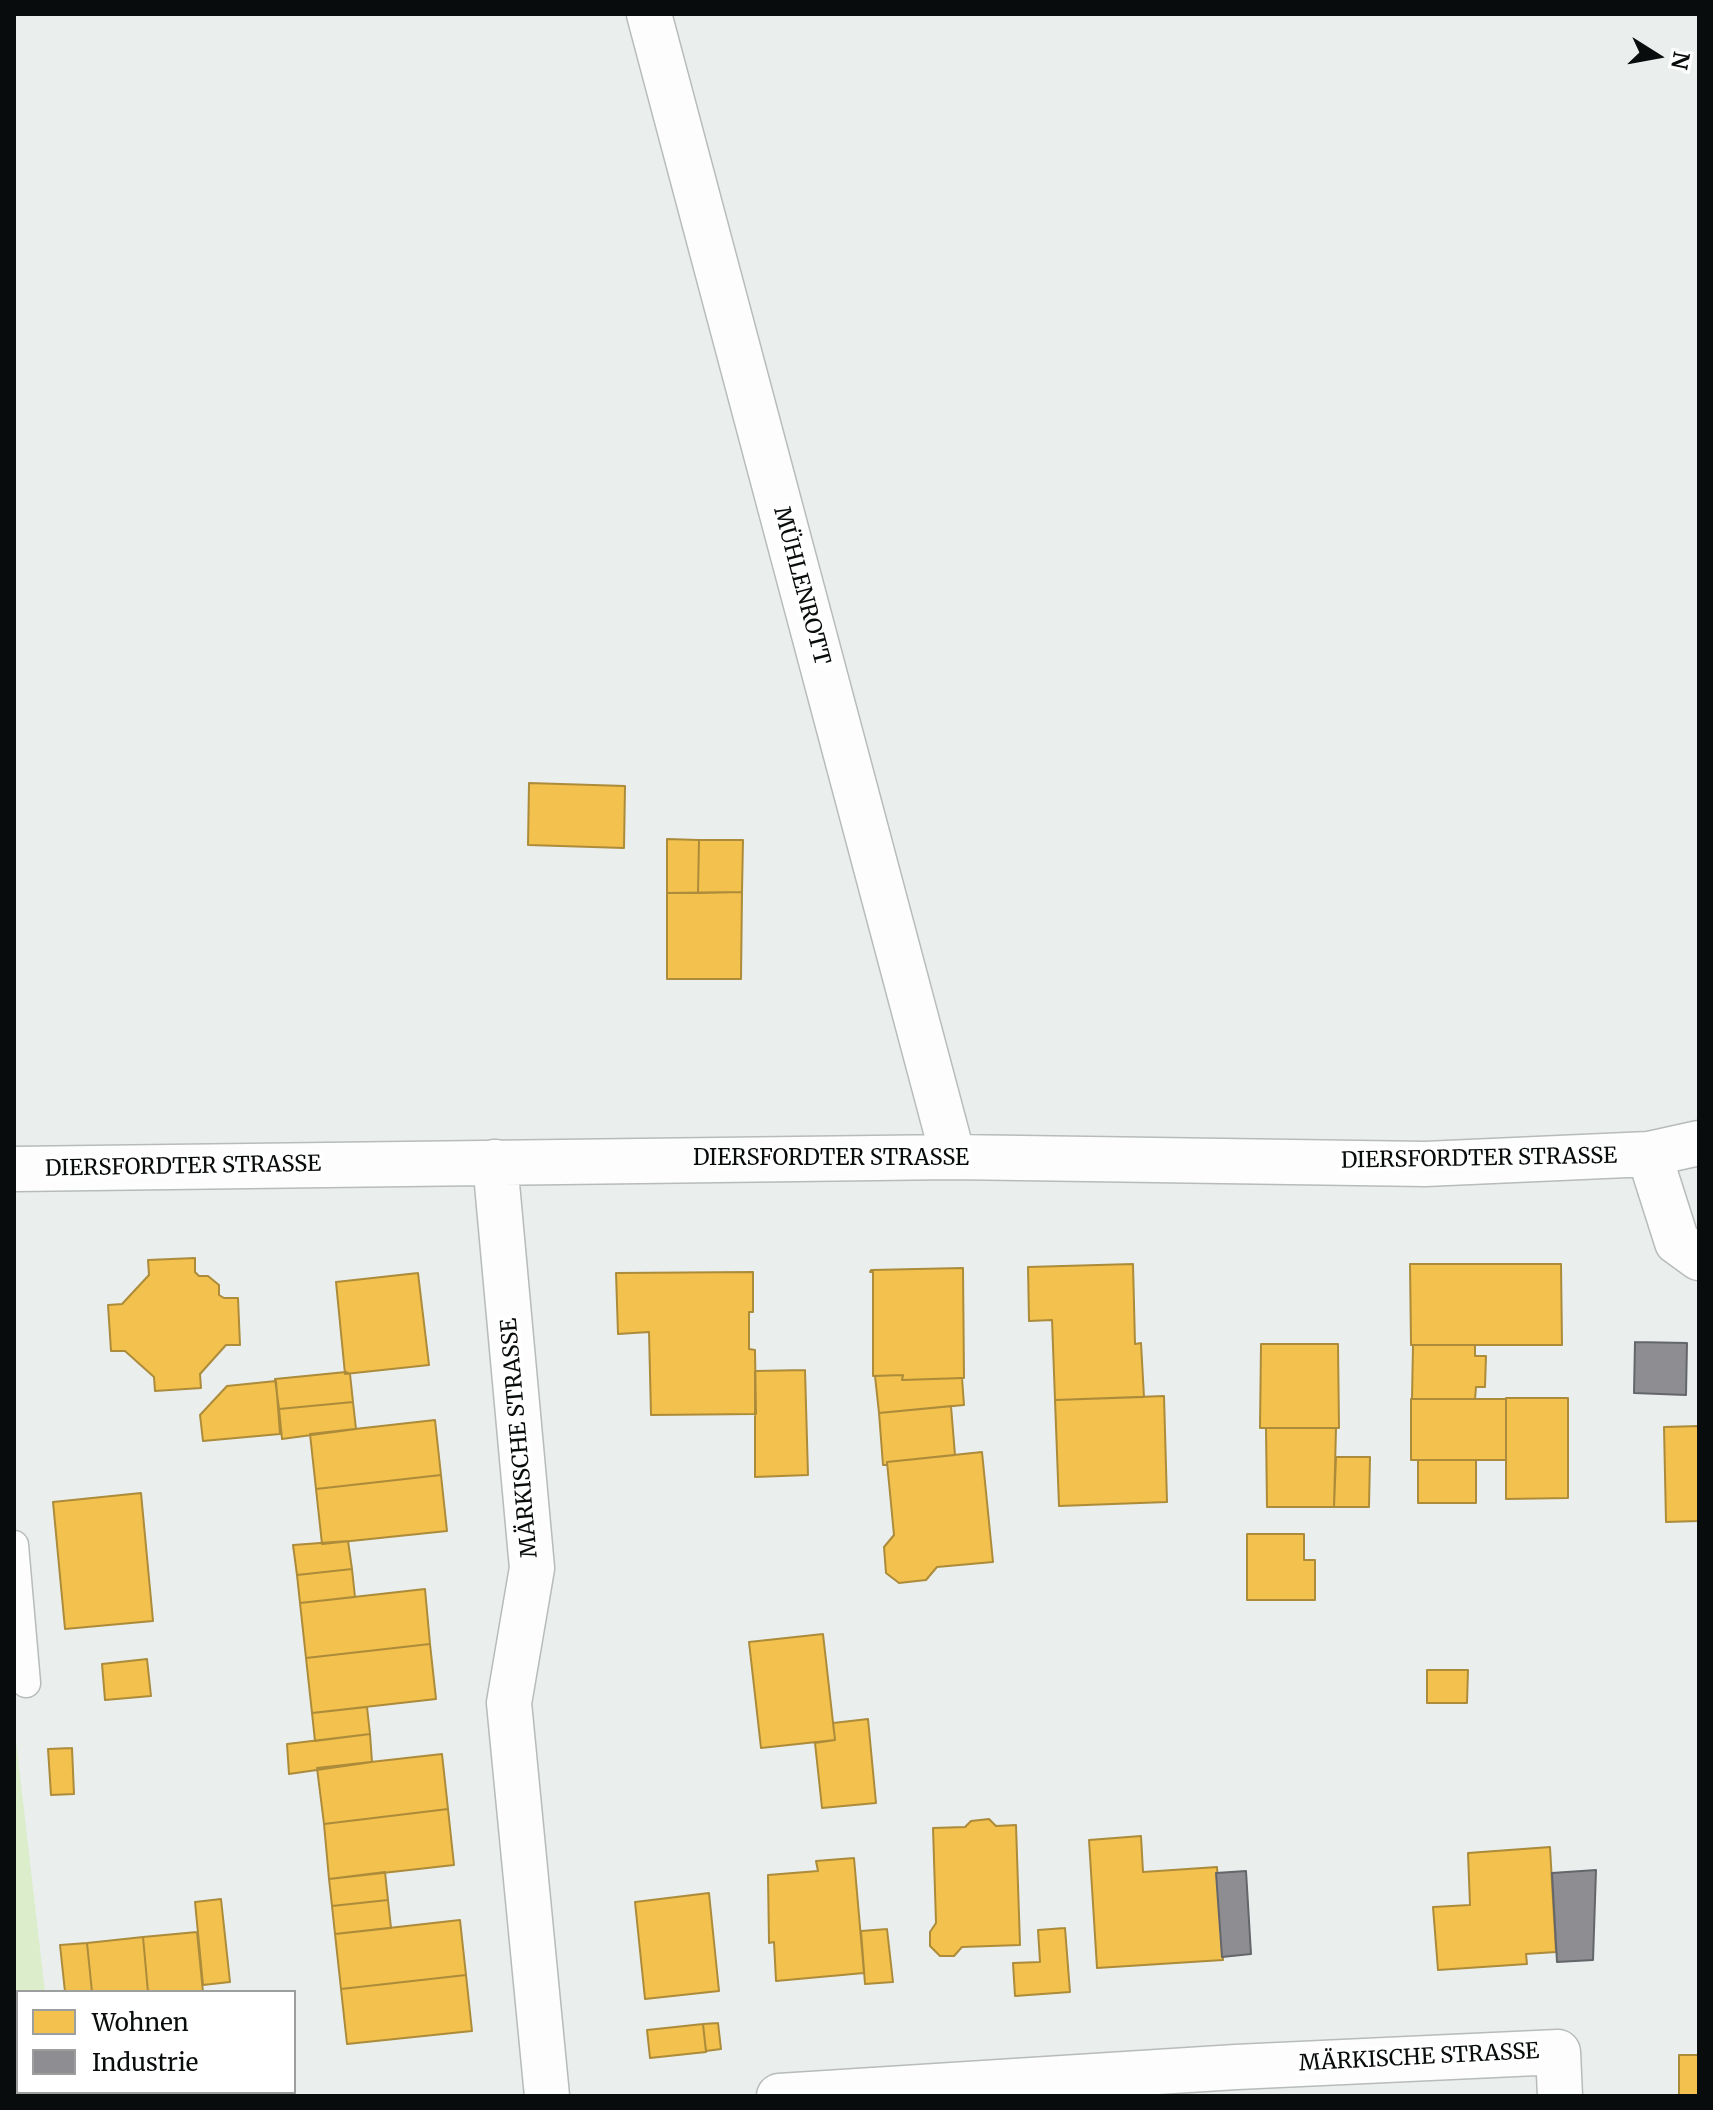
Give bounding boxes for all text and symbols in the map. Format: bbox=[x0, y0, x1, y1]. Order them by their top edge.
north arrow bbox=[1617, 16, 1697, 96]
text: N bbox=[1665, 49, 1696, 72]
street label: MÜHLENROTT bbox=[767, 504, 835, 668]
street label: DIERSFORDTER STRASSE bbox=[1341, 1143, 1617, 1175]
street label: DIERSFORDTER STRASSE bbox=[693, 1146, 969, 1172]
street label: DIERSFORDTER STRASSE bbox=[45, 1151, 321, 1183]
street label: MÄRKISCHE STRASSE bbox=[496, 1317, 544, 1559]
legend bbox=[16, 1990, 296, 2094]
text: Wohnen bbox=[92, 2007, 189, 2038]
street label: MÄRKISCHE STRASSE bbox=[1298, 2039, 1540, 2077]
text: Industrie bbox=[92, 2047, 198, 2078]

